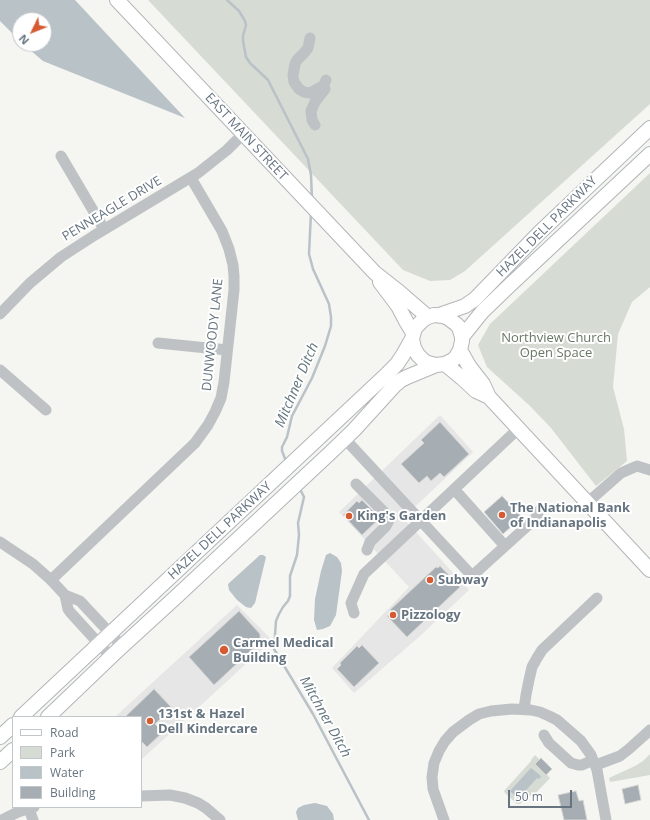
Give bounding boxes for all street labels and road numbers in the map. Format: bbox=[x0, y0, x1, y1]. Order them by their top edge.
street label: EAST MAIN STREET bbox=[202, 90, 290, 184]
street label: PENNEAGLE DRIVE bbox=[60, 173, 164, 245]
street label: HAZEL DELL PARKWAY bbox=[493, 173, 601, 281]
street label: DUNWOODY LANE bbox=[199, 278, 227, 392]
street label: HAZEL DELL PARKWAY bbox=[165, 479, 275, 583]

